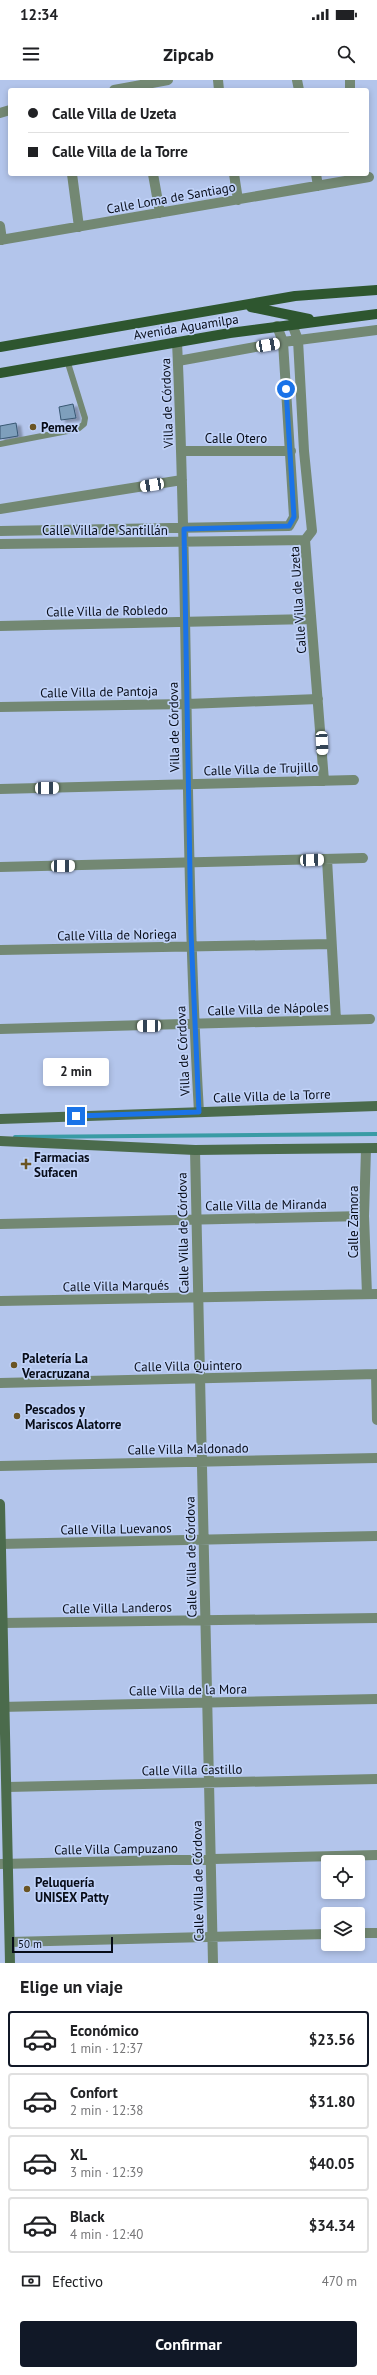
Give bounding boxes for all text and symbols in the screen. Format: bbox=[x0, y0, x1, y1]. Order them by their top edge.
text: 12:34 bbox=[20, 5, 58, 24]
icon: menu bbox=[20, 43, 42, 65]
text: Zipcab bbox=[163, 43, 214, 66]
icon: search bbox=[335, 43, 357, 65]
text: Calle Villa de Uzeta bbox=[52, 104, 177, 123]
text: Calle Villa de la Torre bbox=[52, 142, 188, 161]
street label: Calle Loma de Santiago bbox=[105, 178, 237, 218]
street label: Avenida Aguamilpa bbox=[132, 310, 240, 344]
car bbox=[255, 337, 281, 353]
street label: Villa de Córdova bbox=[157, 358, 177, 449]
route start bbox=[277, 380, 295, 398]
place label: Pemex bbox=[41, 419, 78, 436]
marker: Pemex bbox=[28, 422, 38, 432]
street label: Calle Otero bbox=[205, 430, 267, 447]
car bbox=[139, 477, 165, 493]
street label: Calle Villa de Santillán bbox=[42, 522, 168, 539]
street label: Calle Villa de Uzeta bbox=[286, 546, 310, 654]
street label: Calle Villa de Robledo bbox=[46, 601, 168, 621]
street label: Calle Villa de Pantoja bbox=[40, 682, 158, 702]
street label: Villa de Córdova bbox=[165, 682, 183, 773]
car bbox=[315, 731, 329, 755]
street label: Calle Villa de Trujillo bbox=[203, 759, 319, 779]
car bbox=[35, 782, 59, 794]
car bbox=[300, 854, 324, 866]
car bbox=[51, 860, 75, 872]
street label: Calle Villa de Noriega bbox=[57, 925, 177, 945]
street label: Calle Villa de Nápoles bbox=[207, 998, 329, 1020]
street label: Villa de Córdova bbox=[172, 1005, 194, 1098]
car bbox=[137, 1020, 161, 1032]
callout: 2 min bbox=[43, 1058, 109, 1086]
text: 2 min bbox=[60, 1063, 92, 1080]
street label: Calle Villa de la Torre bbox=[213, 1085, 331, 1107]
route end bbox=[67, 1107, 85, 1125]
place label: Farmacias Sufacen bbox=[34, 1149, 90, 1181]
marker: Farmacias Sufacen bbox=[21, 1159, 31, 1169]
street label: Calle Villa de Córdova bbox=[173, 1172, 193, 1294]
street label: Calle Zamora bbox=[345, 1186, 362, 1258]
street label: Calle Villa de Miranda bbox=[205, 1195, 327, 1215]
street label: Calle Villa Marqués bbox=[63, 1277, 169, 1295]
place label: Paletería La Veracruzana bbox=[21, 1350, 90, 1382]
street label: Calle Villa Quintero bbox=[134, 1357, 242, 1375]
marker: Paletería La Veracruzana bbox=[9, 1360, 19, 1370]
place label: Pescados y Mariscos Alatorre bbox=[25, 1401, 122, 1433]
marker: Pescados y Mariscos Alatorre bbox=[12, 1411, 22, 1421]
street label: Calle Villa Maldonado bbox=[127, 1439, 249, 1459]
street label: Calle Villa de Córdova bbox=[181, 1496, 201, 1618]
street label: Calle Villa Luevanos bbox=[60, 1520, 172, 1538]
street label: Calle Villa Landeros bbox=[62, 1599, 172, 1617]
street label: Calle Villa de la Mora bbox=[129, 1680, 247, 1700]
street label: Calle Villa Castillo bbox=[141, 1761, 243, 1779]
street label: Calle Villa de Córdova bbox=[188, 1820, 208, 1942]
street label: Calle Villa Campuzano bbox=[54, 1839, 178, 1859]
map controls bbox=[321, 1855, 365, 1951]
button: locate bbox=[321, 1855, 365, 1899]
place label: Peluquería UNISEX Patty bbox=[35, 1874, 109, 1906]
marker: Peluquería UNISEX Patty bbox=[22, 1884, 32, 1894]
button: layers bbox=[321, 1907, 365, 1951]
scale bar bbox=[12, 1935, 113, 1954]
text: 50 m bbox=[18, 1937, 42, 1951]
text: Elige un viaje bbox=[20, 1975, 123, 1998]
icon: car bbox=[22, 2021, 58, 2057]
text: Económico bbox=[70, 2021, 139, 2040]
text: $23.56 bbox=[309, 2030, 355, 2049]
text: 1 min · 12:37 bbox=[70, 2040, 143, 2057]
icon: car bbox=[22, 2083, 58, 2119]
text: Confort bbox=[70, 2083, 118, 2102]
text: $31.80 bbox=[309, 2092, 355, 2111]
text: 2 min · 12:38 bbox=[70, 2102, 143, 2119]
icon: car bbox=[22, 2145, 58, 2181]
text: XL bbox=[70, 2145, 87, 2164]
text: $40.05 bbox=[309, 2154, 355, 2173]
text: 3 min · 12:39 bbox=[70, 2164, 143, 2181]
icon: car bbox=[22, 2207, 58, 2243]
text: Black bbox=[70, 2207, 105, 2226]
text: $34.34 bbox=[309, 2216, 355, 2235]
text: 4 min · 12:40 bbox=[70, 2226, 143, 2243]
icon: cash bbox=[20, 2270, 42, 2292]
text: Efectivo bbox=[52, 2272, 103, 2291]
text: 470 m bbox=[322, 2273, 357, 2290]
button: Confirmar bbox=[20, 2321, 357, 2367]

